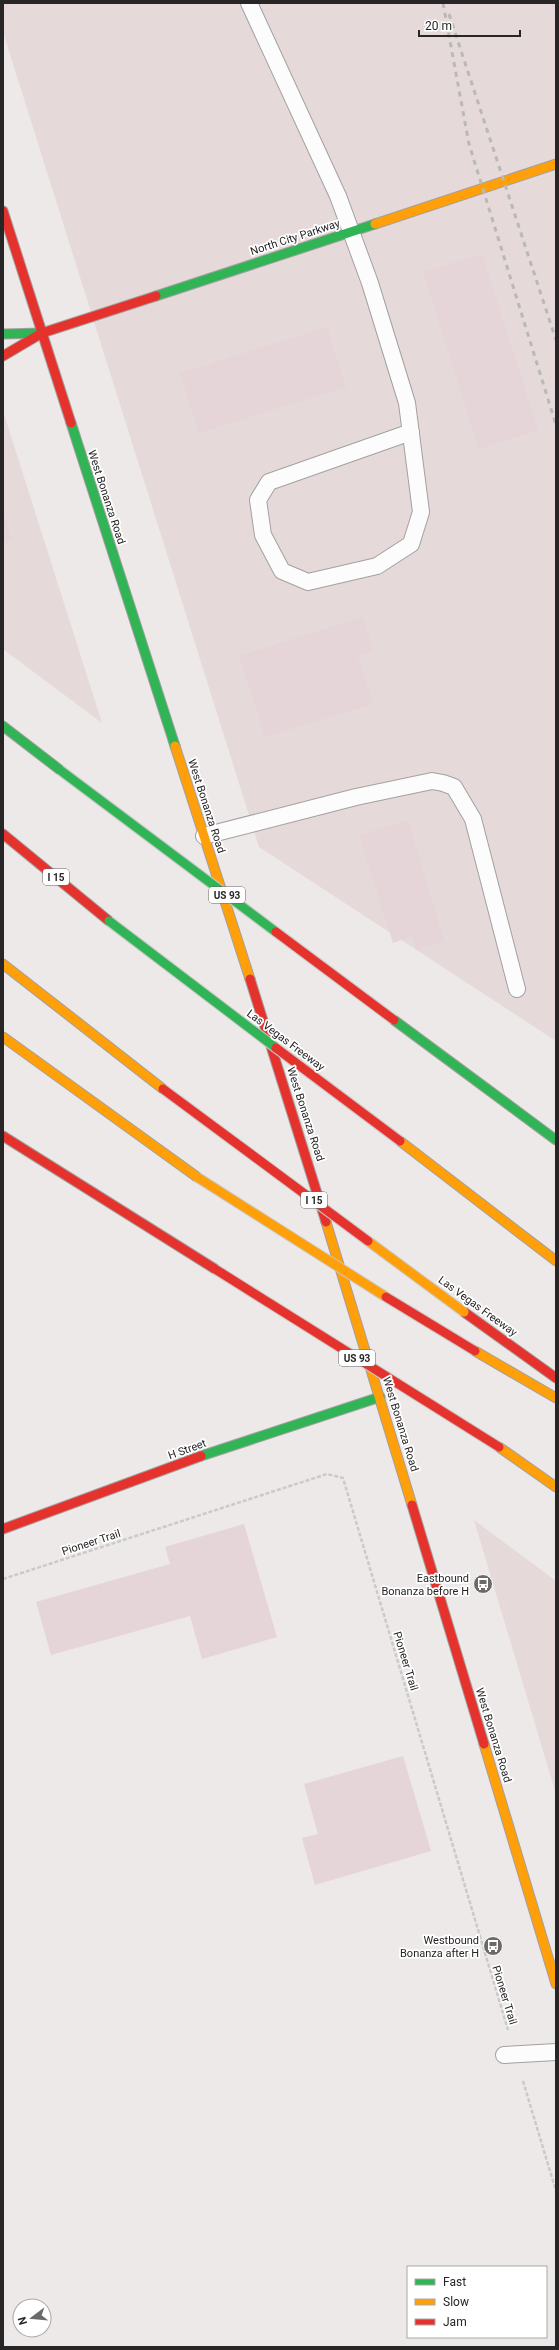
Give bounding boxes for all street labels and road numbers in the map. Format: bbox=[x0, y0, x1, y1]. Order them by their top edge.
street label: North City Parkway bbox=[249, 217, 342, 258]
street label: West Bonanza Road bbox=[85, 448, 128, 546]
street label: West Bonanza Road bbox=[185, 757, 228, 855]
road number: I 15 bbox=[43, 869, 69, 885]
road number: US 93 bbox=[209, 887, 245, 903]
street label: Las Vegas Freeway bbox=[244, 1007, 328, 1074]
street label: West Bonanza Road bbox=[284, 1065, 327, 1163]
road number: I 15 bbox=[301, 1192, 327, 1208]
street label: Las Vegas Freeway bbox=[436, 1273, 520, 1340]
road number: US 93 bbox=[339, 1350, 375, 1366]
street label: West Bonanza Road bbox=[380, 1375, 421, 1473]
street label: H Street bbox=[166, 1436, 208, 1462]
street label: Pioneer Trail bbox=[60, 1527, 122, 1558]
street label: Pioneer Trail bbox=[390, 1630, 421, 1692]
street label: West Bonanza Road bbox=[473, 1686, 514, 1784]
street label: Pioneer Trail bbox=[489, 1964, 520, 2026]

